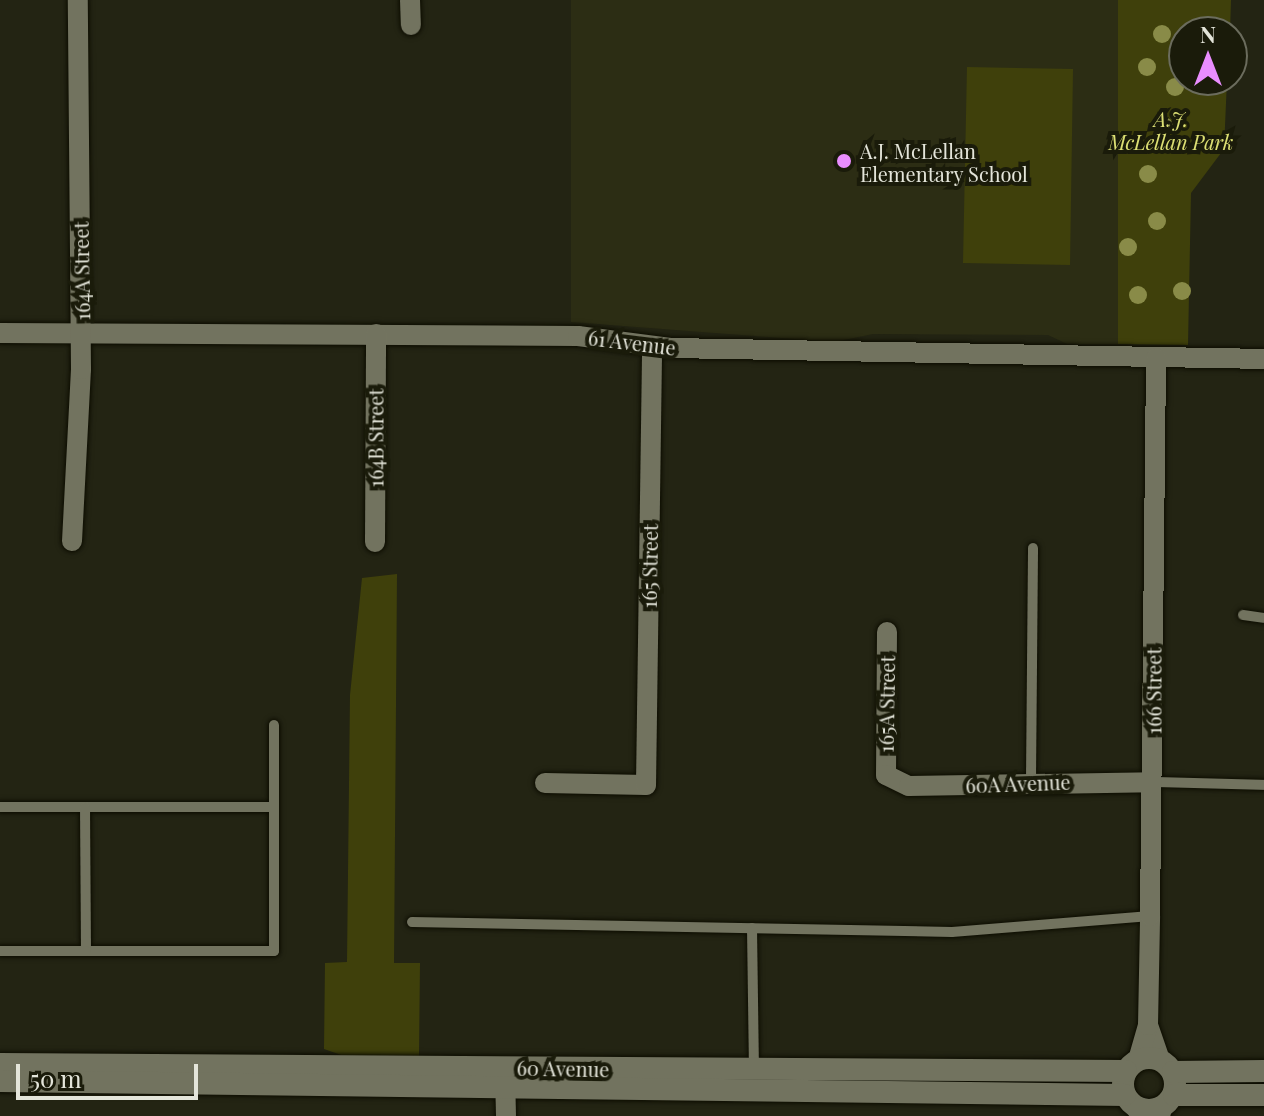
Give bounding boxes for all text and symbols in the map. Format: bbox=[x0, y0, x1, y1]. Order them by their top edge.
north arrow bbox=[1168, 16, 1248, 96]
text: N bbox=[1200, 19, 1216, 49]
park label: A.J. McLellan Park bbox=[1109, 107, 1233, 154]
place label: A.J. McLellan Elementary School bbox=[860, 138, 1028, 185]
marker: A.J. McLellan Elementary School bbox=[835, 152, 853, 170]
street label: 164A Street bbox=[68, 221, 94, 321]
street label: 61 Avenue bbox=[587, 325, 677, 359]
street label: 164B Street bbox=[363, 389, 387, 487]
street label: 165 Street bbox=[636, 523, 662, 609]
street label: 166 Street bbox=[1141, 648, 1165, 734]
street label: 165A Street bbox=[873, 655, 899, 753]
street label: 60A Avenue bbox=[965, 769, 1071, 797]
scale bar bbox=[20, 1048, 202, 1098]
street label: 60 Avenue bbox=[516, 1055, 610, 1081]
text: 50 m bbox=[30, 1062, 82, 1094]

